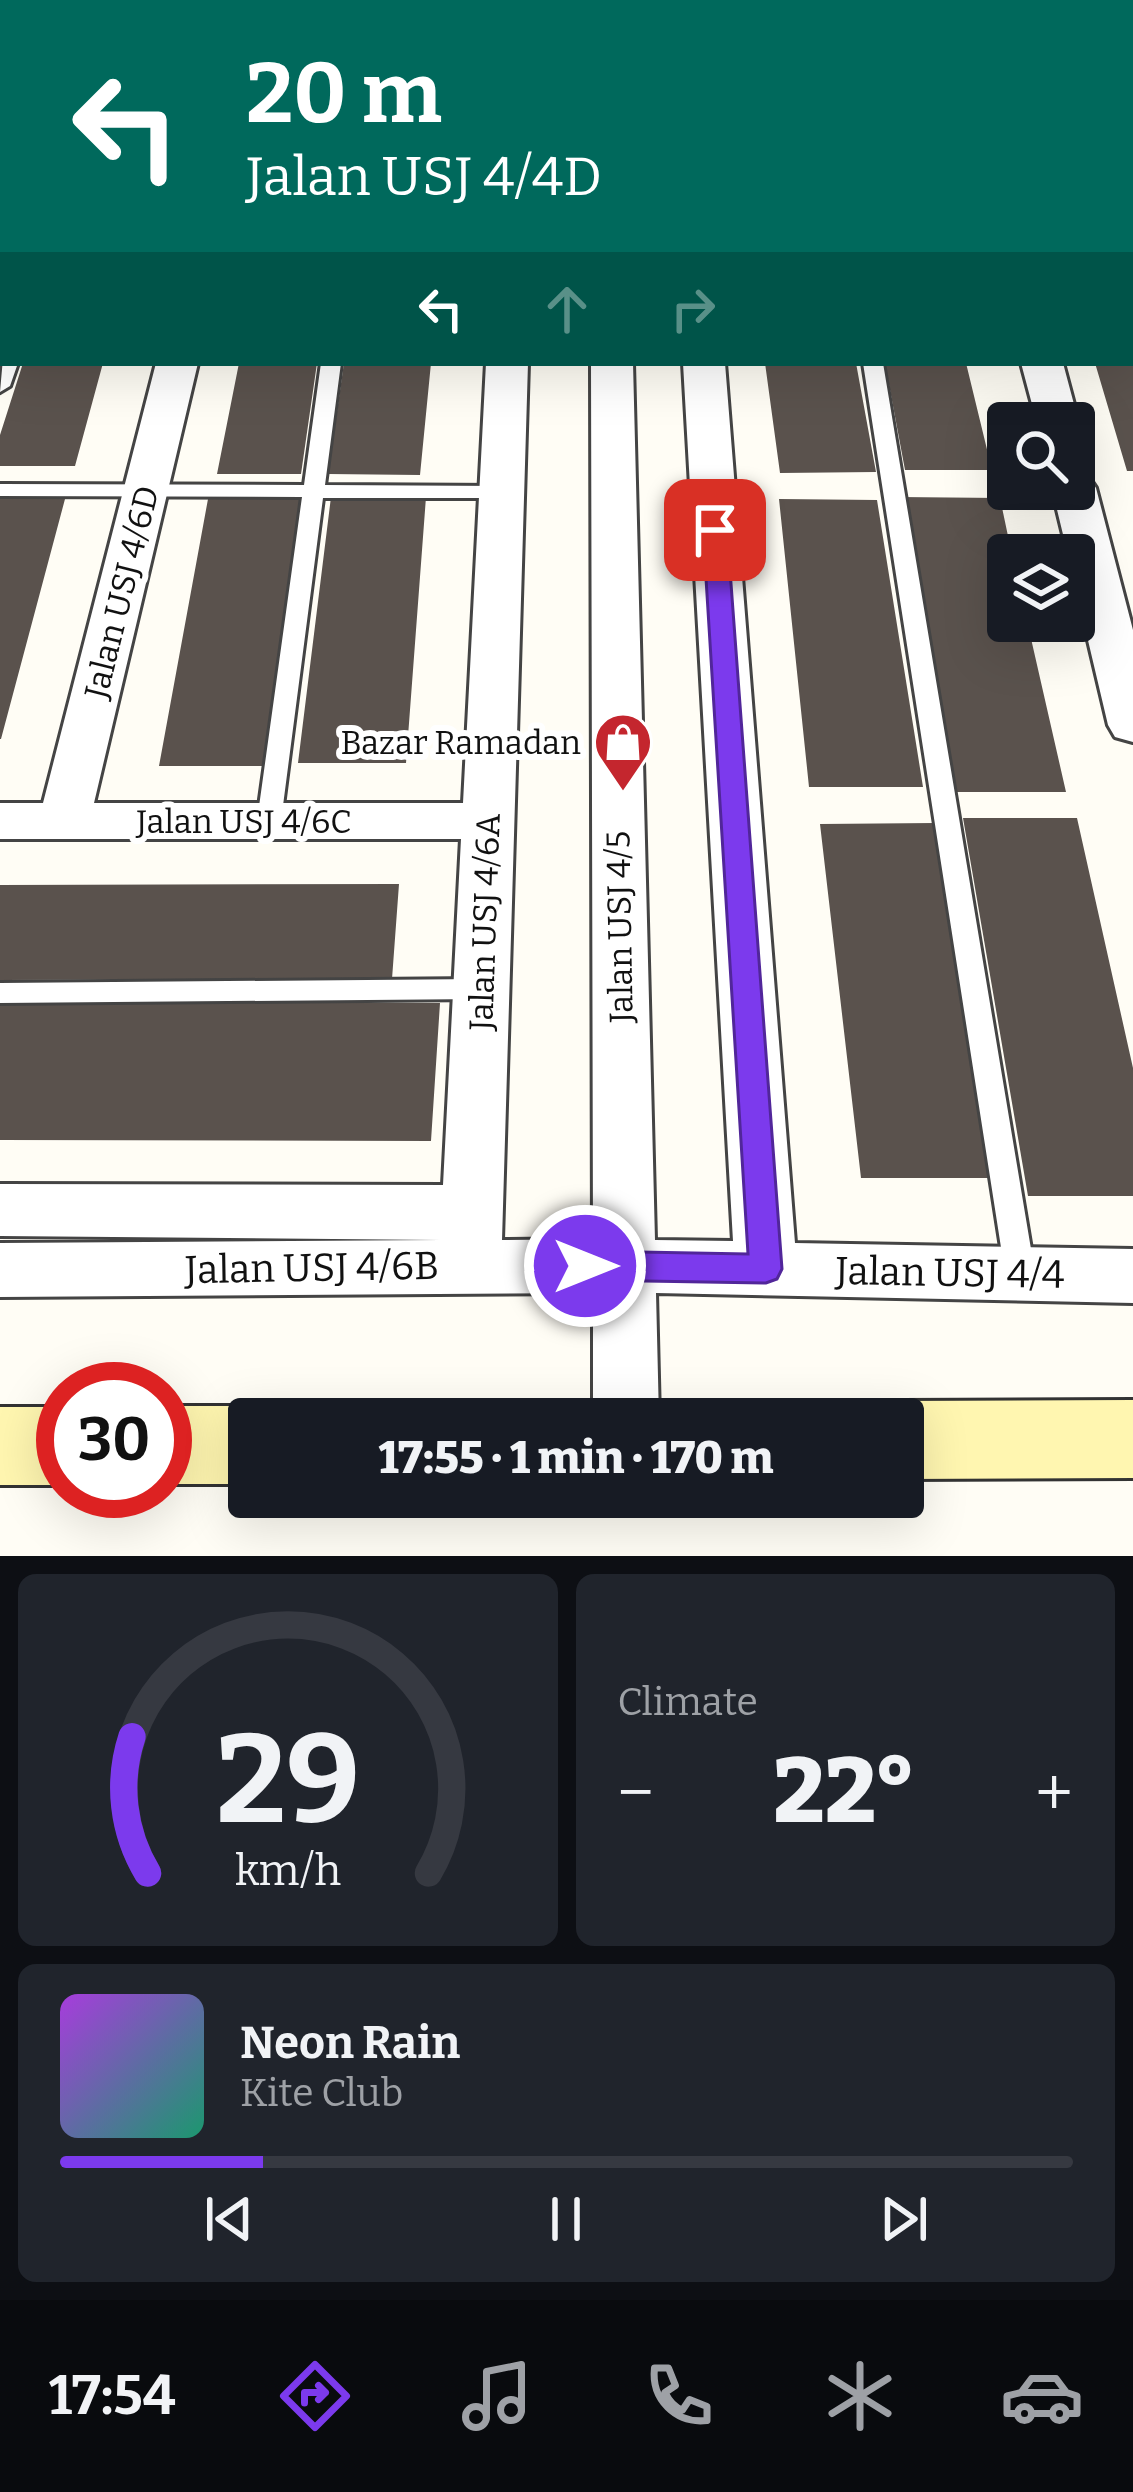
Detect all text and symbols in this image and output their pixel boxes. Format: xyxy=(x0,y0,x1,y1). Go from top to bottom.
text: 20 m xyxy=(246,43,442,144)
icon: left xyxy=(48,48,204,204)
text: Jalan USJ 4/4D xyxy=(246,145,602,209)
icon: left xyxy=(408,276,474,342)
icon: ahead xyxy=(534,276,600,342)
icon: right xyxy=(660,276,726,342)
map controls xyxy=(987,402,1095,642)
button: search xyxy=(987,402,1095,510)
pin xyxy=(664,479,766,581)
street label: Jalan USJ 4/6D xyxy=(76,482,168,704)
icon: arrive xyxy=(682,497,748,563)
button: layers xyxy=(987,534,1095,642)
shop icon: Bazar Ramadan xyxy=(592,711,654,793)
place label: Bazar Ramadan xyxy=(341,723,581,763)
street label: Jalan USJ 4/6C xyxy=(135,802,352,842)
street label: Jalan USJ 4/6A xyxy=(461,812,509,1032)
street label: Jalan USJ 4/5 xyxy=(598,831,642,1024)
position arrow xyxy=(522,1203,648,1329)
street label: Jalan USJ 4/6B xyxy=(183,1243,440,1293)
street label: Jalan USJ 4/4 xyxy=(834,1248,1065,1298)
speed limit sign: 30 xyxy=(36,1362,192,1518)
text: 17:55 · 1 min · 170 m xyxy=(379,1431,773,1485)
text: Climate xyxy=(618,1679,758,1725)
text: 29 xyxy=(216,1705,360,1855)
text: 22° xyxy=(773,1738,916,1846)
text: − xyxy=(618,1753,654,1832)
text: + xyxy=(1035,1753,1073,1832)
text: km/h xyxy=(235,1845,341,1896)
text: Neon Rain xyxy=(240,2016,460,2070)
text: Kite Club xyxy=(240,2070,403,2116)
icon: previous xyxy=(196,2186,262,2252)
icon: pause xyxy=(533,2186,599,2252)
icon: next xyxy=(871,2186,937,2252)
icon: directions xyxy=(273,2354,357,2438)
icon: music xyxy=(455,2354,539,2438)
icon: phone xyxy=(637,2354,721,2438)
icon: climate xyxy=(818,2354,902,2438)
icon: car xyxy=(1000,2354,1084,2438)
text: 17:54 xyxy=(49,2364,176,2428)

